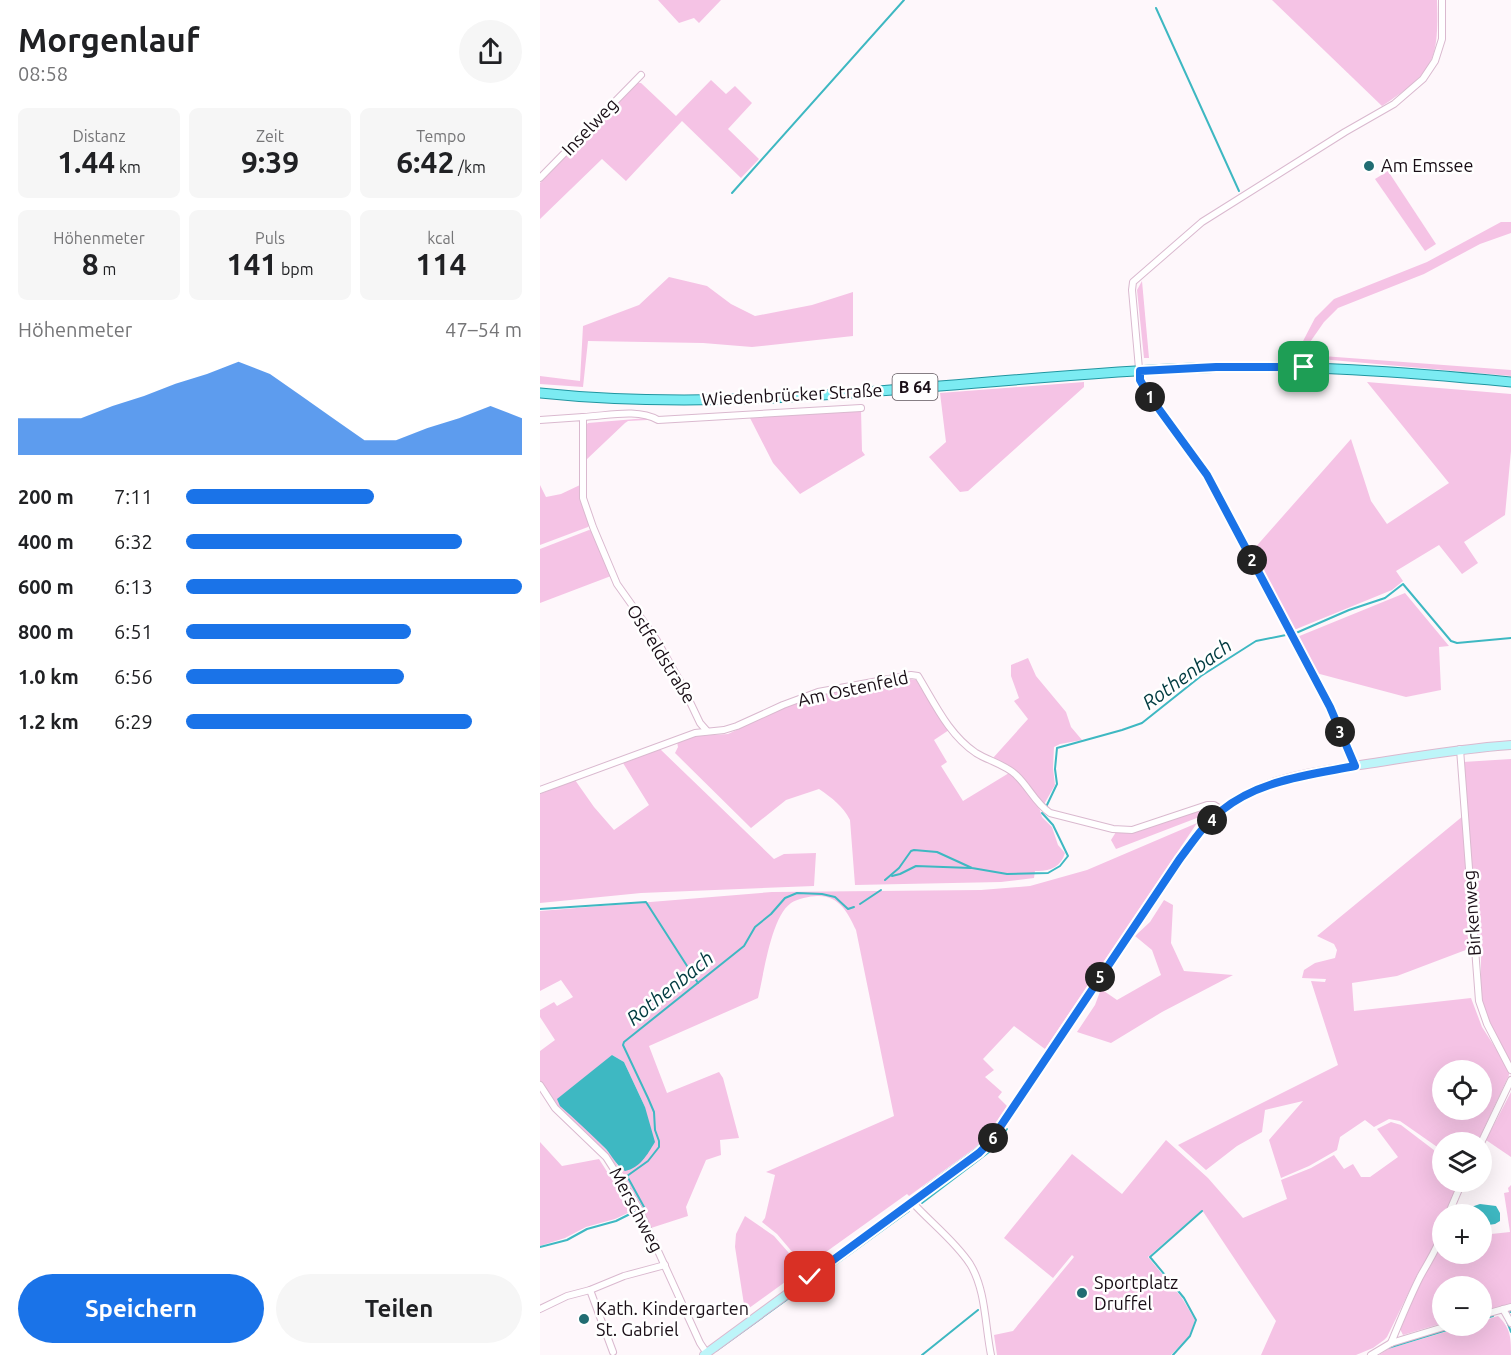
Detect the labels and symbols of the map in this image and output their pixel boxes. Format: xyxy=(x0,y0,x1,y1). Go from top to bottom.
street label: Inselweg xyxy=(557,94,621,159)
place label: Am Emssee xyxy=(1381,155,1473,175)
marker: Am Emssee xyxy=(1362,159,1376,173)
pin xyxy=(1278,341,1329,392)
road number: B 64 xyxy=(892,374,938,400)
street label: Wiedenbrücker Straße xyxy=(701,379,883,409)
pin: 1 xyxy=(1135,382,1165,412)
pin: 2 xyxy=(1237,545,1267,575)
street label: Ostfeldstraße xyxy=(624,600,700,707)
water label: Rothenbach xyxy=(1137,633,1236,714)
street label: Am Ostenfeld xyxy=(796,667,910,709)
pin: 3 xyxy=(1325,717,1355,747)
pin: 4 xyxy=(1197,805,1227,835)
street label: Birkenweg xyxy=(1458,870,1484,957)
water label: Rothenbach xyxy=(622,946,718,1030)
pin: 5 xyxy=(1085,962,1115,992)
pin: 6 xyxy=(978,1123,1008,1153)
street label: Merschweg xyxy=(606,1164,668,1255)
pin xyxy=(784,1251,835,1302)
place label: Sportplatz Druffel xyxy=(1094,1272,1178,1313)
marker: Sportplatz Druffel xyxy=(1075,1286,1089,1300)
place label: Kath. Kindergarten St. Gabriel xyxy=(596,1298,749,1339)
marker: Kath. Kindergarten St. Gabriel xyxy=(577,1312,591,1326)

